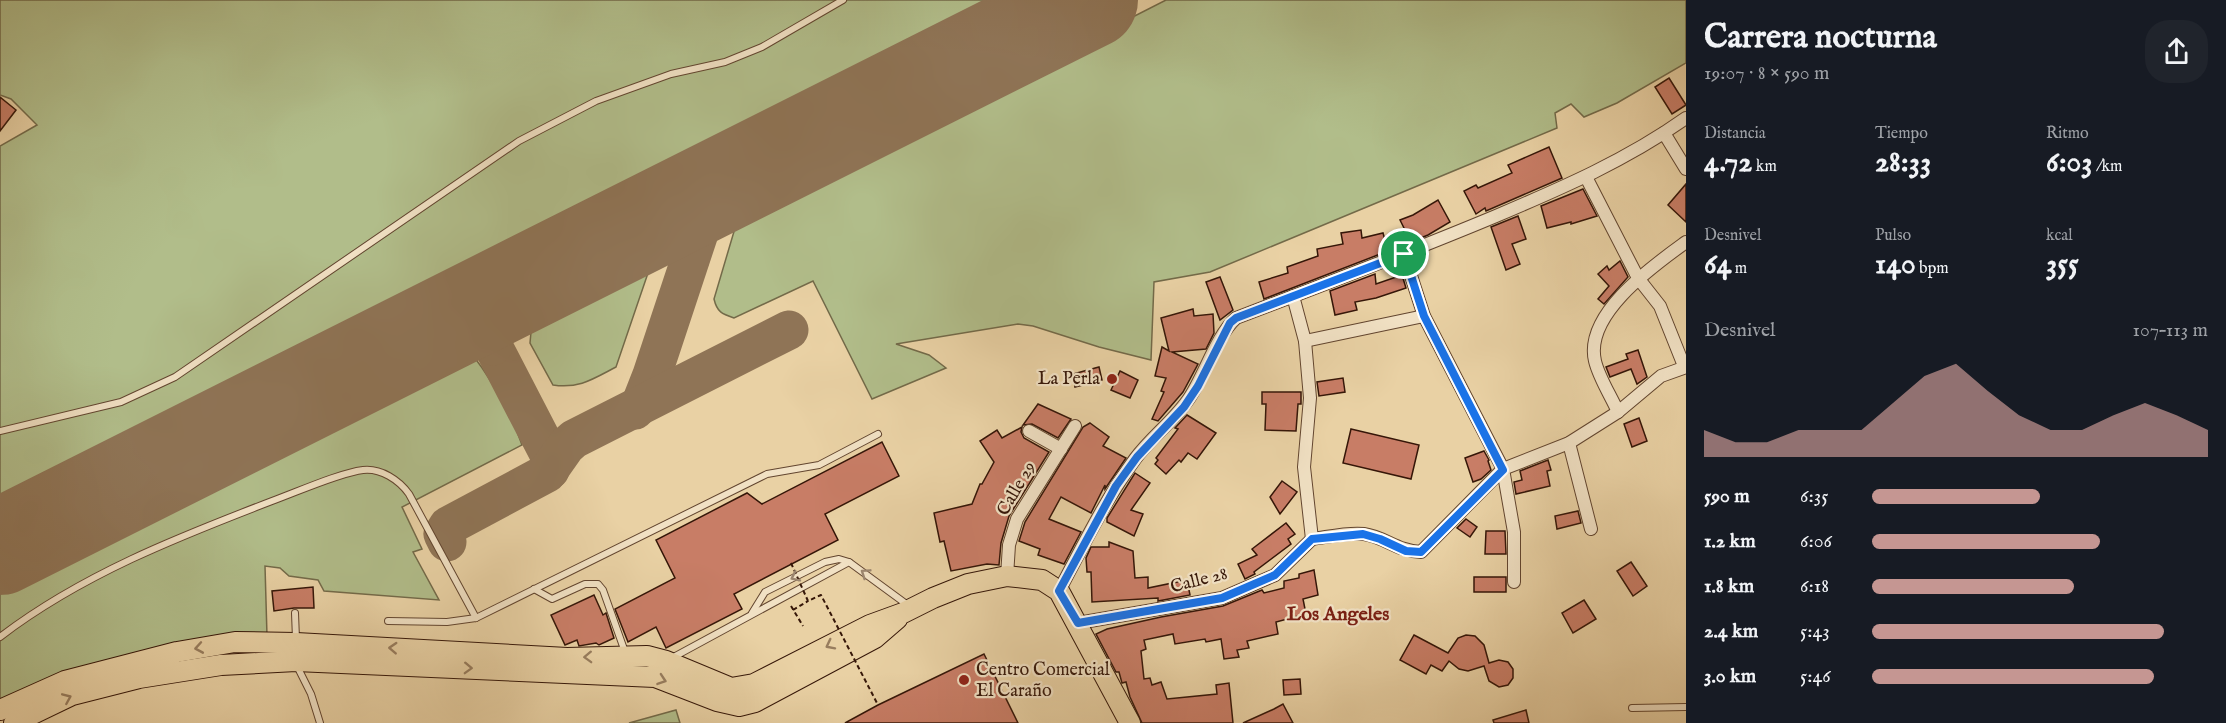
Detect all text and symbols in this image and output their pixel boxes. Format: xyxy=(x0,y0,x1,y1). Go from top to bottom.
text: Carrera nocturna xyxy=(1704,17,1937,59)
button: share xyxy=(2145,20,2208,83)
text: 19:07 · 8 × 590 m xyxy=(1704,61,1830,86)
text: Distancia xyxy=(1704,124,1766,144)
text: Tiempo xyxy=(1875,124,1928,144)
text: Ritmo xyxy=(2046,124,2089,144)
text: 4.72 xyxy=(1704,144,1752,182)
text: 28:33 xyxy=(1875,144,1931,182)
text: 6:03 xyxy=(2046,144,2093,182)
text: km xyxy=(1752,157,1777,177)
text: /km xyxy=(2093,157,2122,177)
text: Desnivel xyxy=(1704,226,1761,246)
text: Pulso xyxy=(1875,226,1911,246)
text: kcal xyxy=(2046,226,2073,246)
pin xyxy=(1378,228,1429,279)
icon: arrive xyxy=(1387,237,1420,270)
text: 64 xyxy=(1704,246,1731,284)
text: 140 xyxy=(1875,246,1916,284)
text: 355 xyxy=(2046,246,2079,284)
text: m xyxy=(1731,259,1747,279)
text: bpm xyxy=(1916,259,1949,279)
text: Desnivel xyxy=(1704,318,1776,343)
text: 107–113 m xyxy=(2133,318,2208,343)
place label: La Perla xyxy=(1038,368,1100,391)
marker: La Perla xyxy=(1105,372,1119,386)
street label: Calle 29 xyxy=(992,458,1042,520)
text: 590 m xyxy=(1704,484,1750,509)
text: 6:35 xyxy=(1800,484,1828,509)
text: 1.2 km xyxy=(1704,529,1756,554)
text: 6:06 xyxy=(1800,529,1832,554)
street label: Calle 28 xyxy=(1168,563,1230,599)
one-way arrow xyxy=(861,569,872,580)
one-way arrow xyxy=(790,570,801,582)
text: 1.8 km xyxy=(1704,574,1754,599)
text: 6:18 xyxy=(1800,574,1829,599)
district label: Los Angeles xyxy=(1287,602,1389,627)
text: 2.4 km xyxy=(1704,619,1758,644)
text: 5:43 xyxy=(1800,619,1830,644)
one-way arrow xyxy=(826,638,837,649)
one-way arrow xyxy=(194,641,204,654)
one-way arrow xyxy=(389,642,398,655)
one-way arrow xyxy=(584,651,593,664)
place label: Centro Comercial El Caraño xyxy=(976,659,1110,703)
one-way arrow xyxy=(463,662,472,675)
text: 3.0 km xyxy=(1704,664,1756,689)
text: 5:46 xyxy=(1800,664,1831,689)
one-way arrow xyxy=(656,673,667,686)
marker: Centro Comercial El Caraño xyxy=(957,673,971,687)
one-way arrow xyxy=(60,693,71,705)

